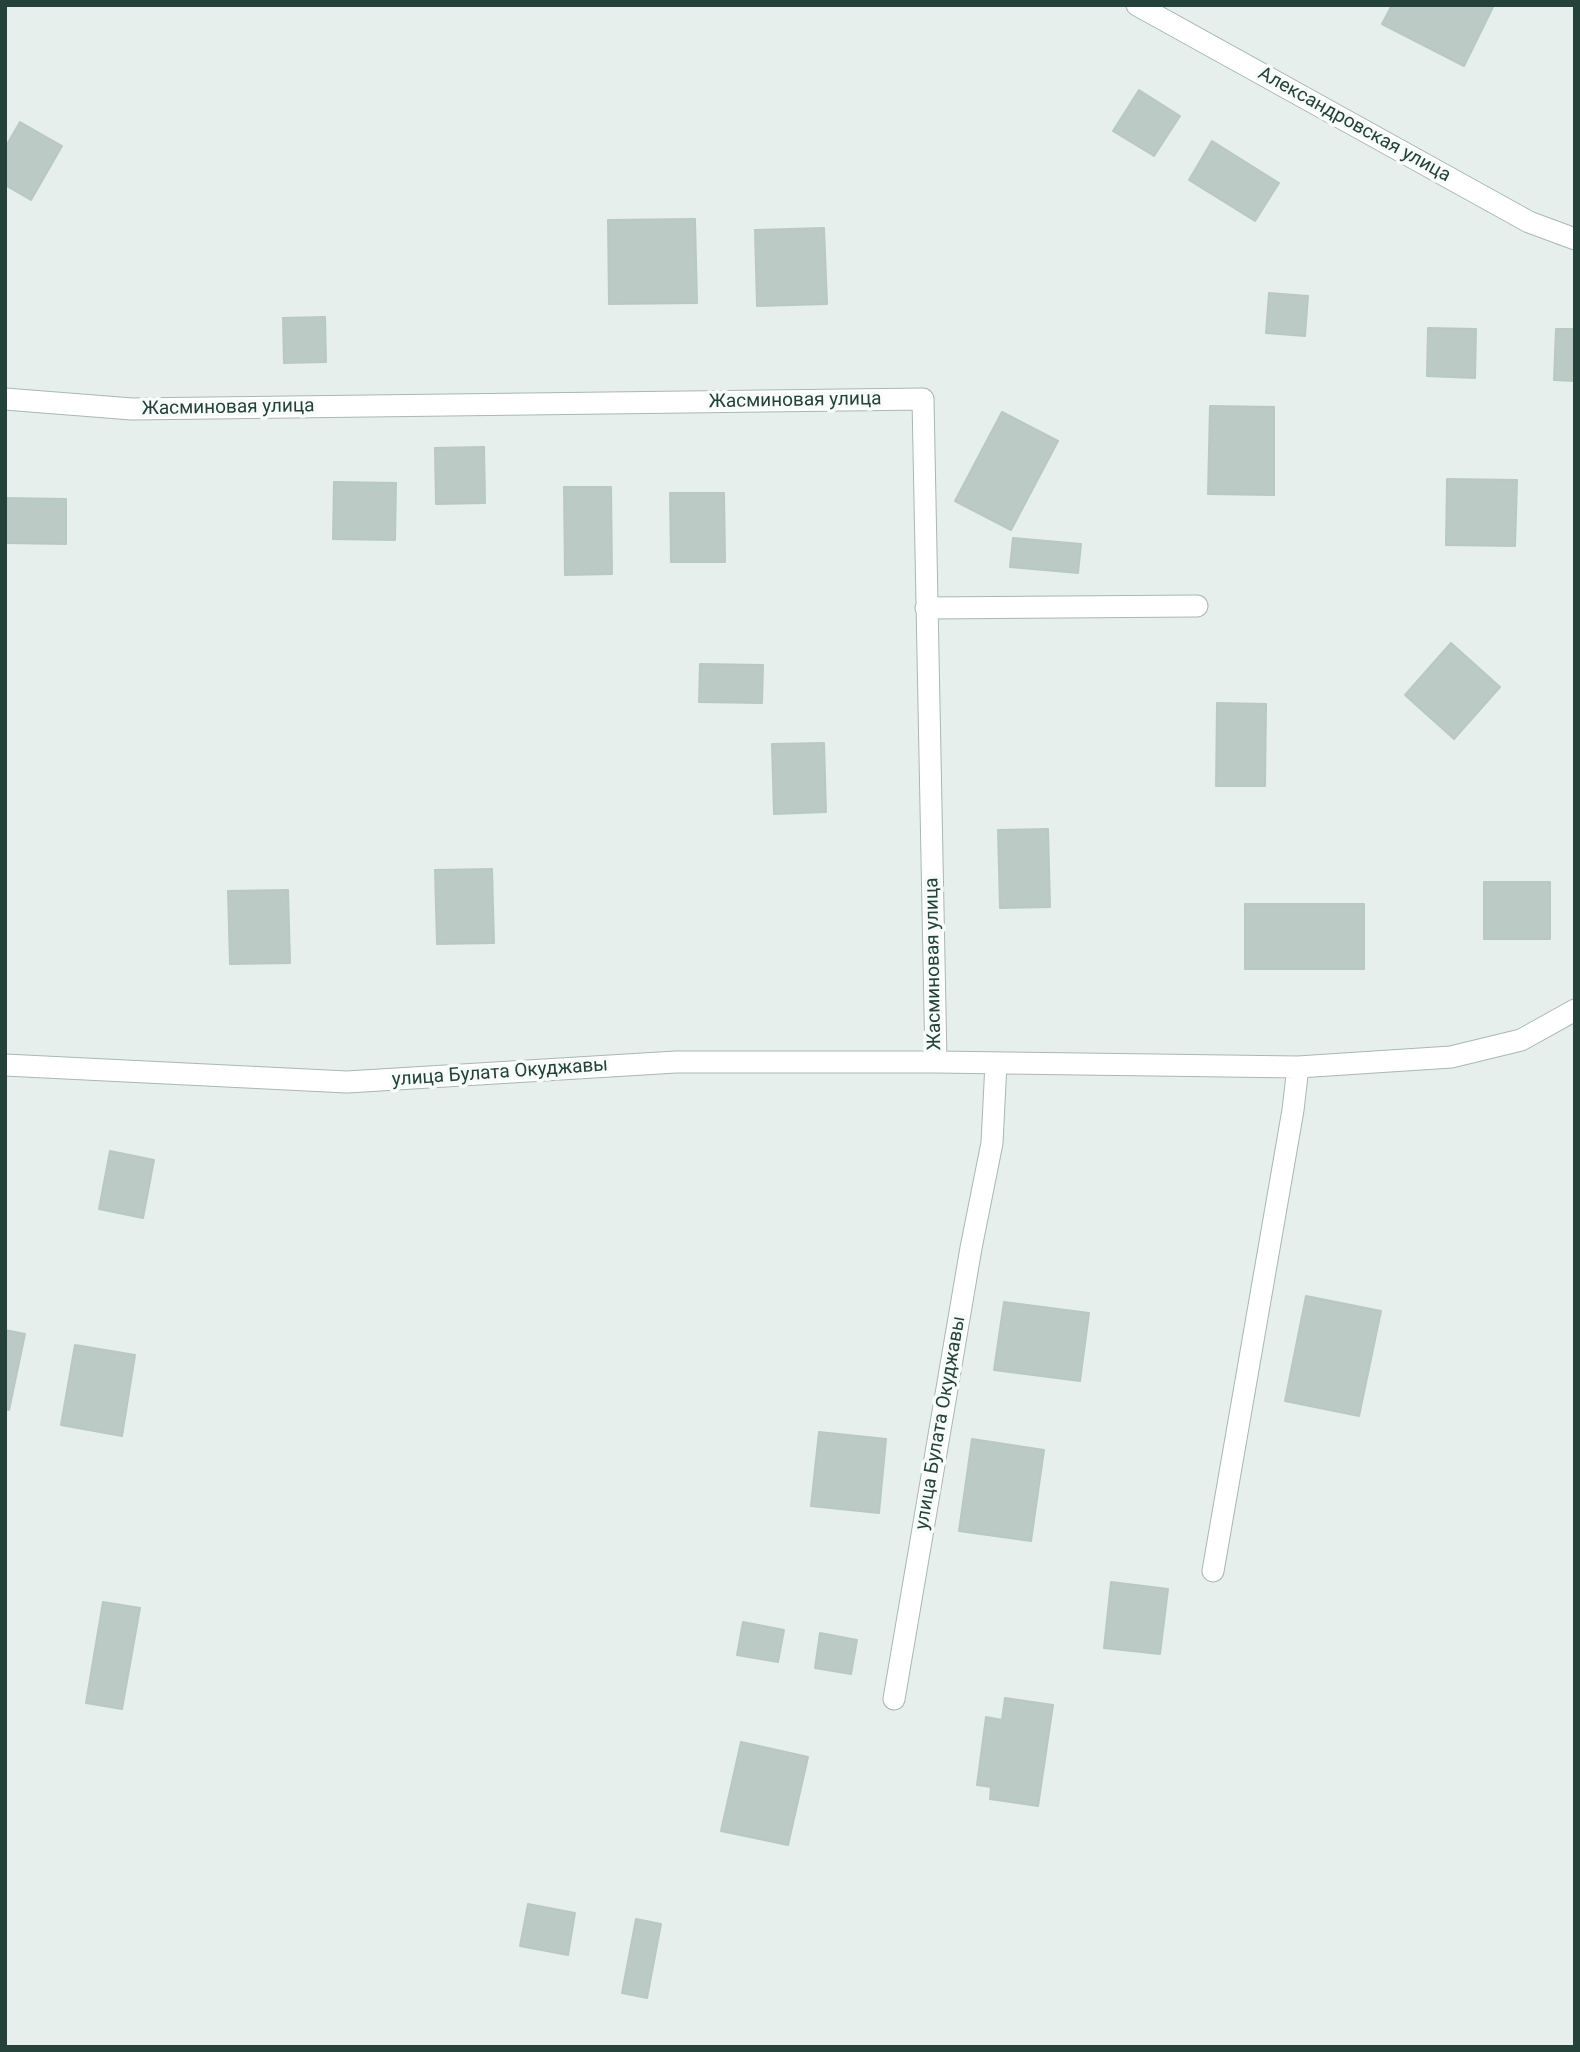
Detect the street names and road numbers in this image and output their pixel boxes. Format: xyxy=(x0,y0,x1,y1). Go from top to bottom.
street label: Александровская улица xyxy=(1254,63,1454,187)
street label: Жасминовая улица xyxy=(708,388,882,414)
street label: Жасминовая улица xyxy=(141,395,315,421)
street label: Жасминовая улица xyxy=(921,877,947,1051)
street label: улица Булата Окуджавы xyxy=(391,1054,609,1092)
street label: улица Булата Окуджавы xyxy=(911,1314,971,1532)

